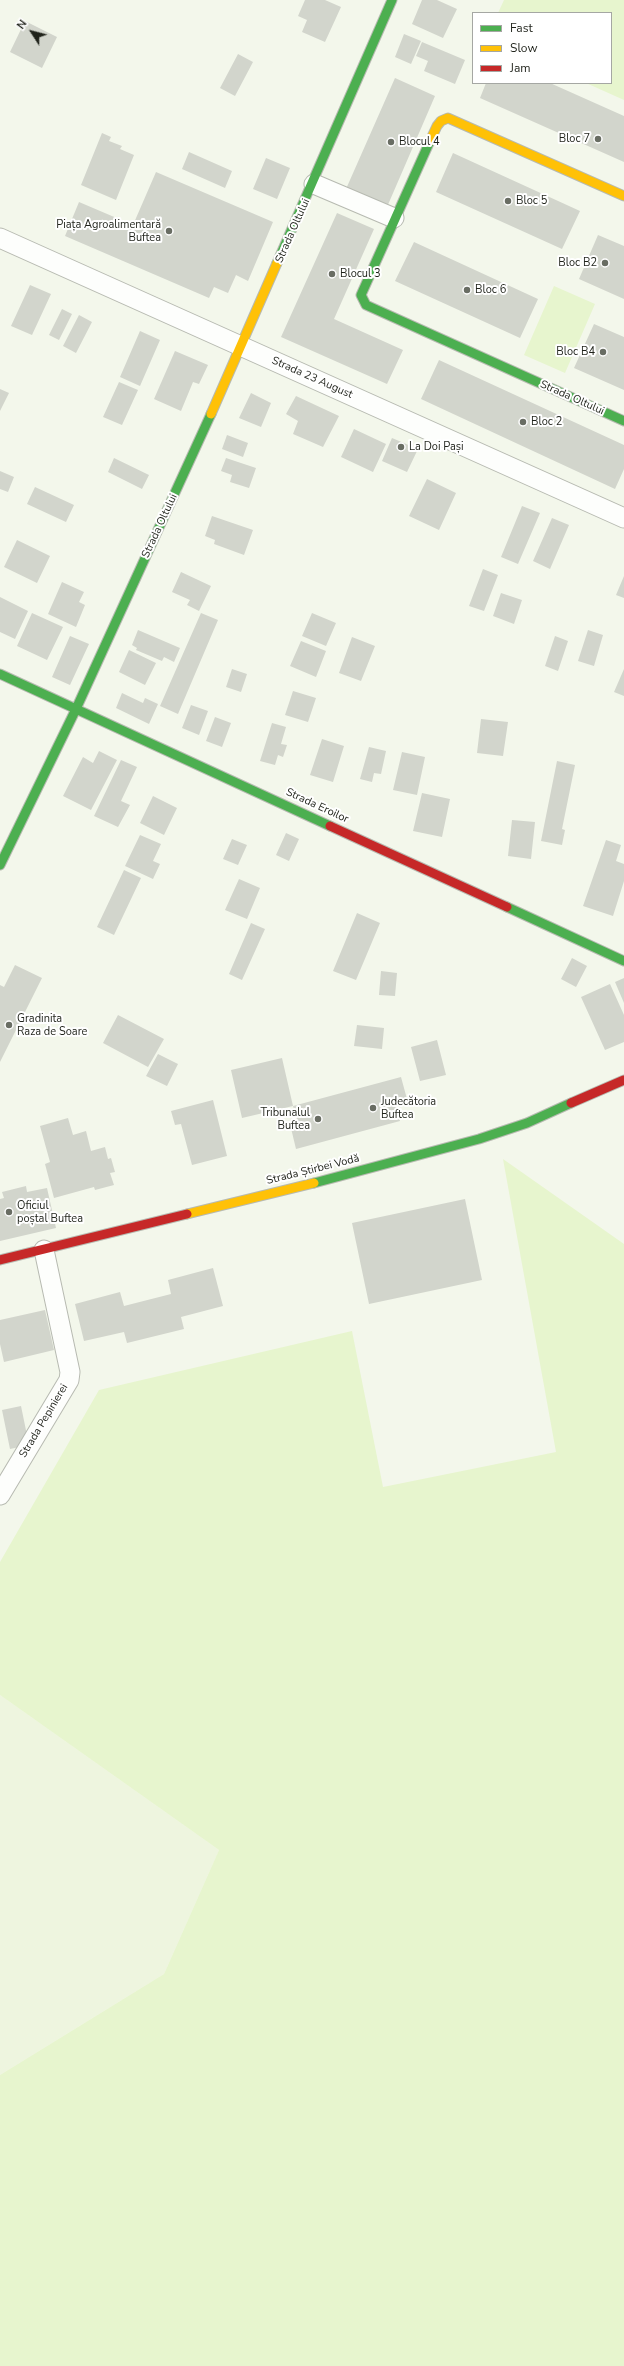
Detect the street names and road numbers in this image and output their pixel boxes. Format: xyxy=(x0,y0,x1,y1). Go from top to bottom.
street label: Strada Oltului xyxy=(273,197,313,265)
street label: Strada 23 August xyxy=(269,354,355,402)
street label: Strada Oltului xyxy=(538,378,606,418)
street label: Strada Oltului xyxy=(139,492,181,560)
street label: Strada Eroilor xyxy=(284,786,350,826)
street label: Strada Știrbei Vodă xyxy=(265,1152,361,1188)
street label: Strada Pepinierei xyxy=(17,1382,71,1460)

